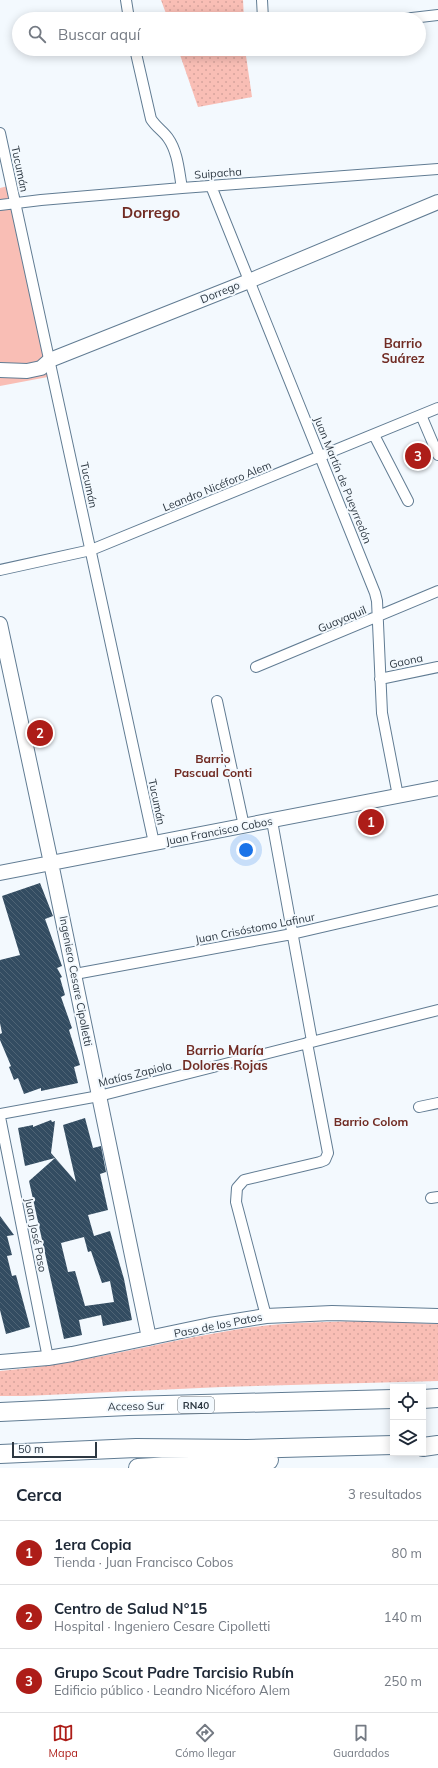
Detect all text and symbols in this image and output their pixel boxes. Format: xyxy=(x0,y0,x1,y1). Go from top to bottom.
search box xyxy=(12,12,426,56)
icon: search xyxy=(26,23,48,45)
text: Buscar aquí xyxy=(58,25,140,44)
street label: Tucumán xyxy=(8,145,32,193)
street label: Suipacha xyxy=(194,164,242,182)
district label: Dorrego xyxy=(122,203,180,222)
street label: Dorrego xyxy=(198,278,242,306)
district label: Barrio Suárez xyxy=(381,335,425,366)
street label: Juan Martín de Pueyrredón xyxy=(311,414,375,546)
pin: 3 xyxy=(405,441,431,471)
street label: Leandro Nicéforo Alem xyxy=(161,458,273,514)
street label: Tucumán xyxy=(77,461,101,509)
street label: Guayaquil xyxy=(316,603,368,635)
street label: Gaona xyxy=(388,651,424,671)
pin: 2 xyxy=(27,718,53,748)
district label: Barrio Pascual Conti xyxy=(174,751,252,780)
street label: Tucumán xyxy=(145,778,169,826)
pin: 1 xyxy=(358,807,384,837)
street label: Juan Francisco Cobos xyxy=(164,814,274,848)
your location xyxy=(236,840,256,860)
street label: Juan Crisóstomo Lafinur xyxy=(194,910,316,946)
street label: Ingeniero Cesare Cipolletti xyxy=(56,915,96,1047)
district label: Barrio María Dolores Rojas xyxy=(182,1042,268,1073)
street label: Matías Zapiola xyxy=(97,1058,173,1090)
district label: Barrio Colom xyxy=(334,1114,409,1129)
street label: Juan José Paso xyxy=(22,1197,50,1273)
street label: Paso de los Patos xyxy=(173,1310,263,1340)
map controls xyxy=(390,1384,426,1456)
button: locate xyxy=(390,1384,426,1420)
road number: RN40 xyxy=(178,1397,214,1413)
street label: Acceso Sur xyxy=(108,1399,164,1413)
button: layers xyxy=(390,1420,426,1456)
scale bar xyxy=(12,1440,97,1459)
text: 50 m xyxy=(18,1442,44,1456)
text: Cerca xyxy=(16,1484,62,1505)
text: 3 resultados xyxy=(348,1486,422,1502)
text: 1era Copia xyxy=(54,1535,132,1554)
text: 1 xyxy=(25,1545,33,1561)
text: 80 m xyxy=(392,1545,422,1561)
text: Tienda · Juan Francisco Cobos xyxy=(54,1554,234,1570)
text: Centro de Salud N°15 xyxy=(54,1599,207,1618)
text: 2 xyxy=(25,1609,33,1625)
text: 140 m xyxy=(384,1609,422,1625)
text: Hospital · Ingeniero Cesare Cipolletti xyxy=(54,1618,270,1634)
text: Grupo Scout Padre Tarcisio Rubín xyxy=(54,1663,294,1682)
text: 3 xyxy=(25,1673,33,1689)
text: 250 m xyxy=(384,1673,422,1689)
text: Edificio público · Leandro Nicéforo Alem xyxy=(54,1682,290,1698)
tab: Mapa xyxy=(49,1722,78,1760)
tab: Cómo llegar xyxy=(175,1722,236,1760)
tab: Guardados xyxy=(333,1722,389,1760)

